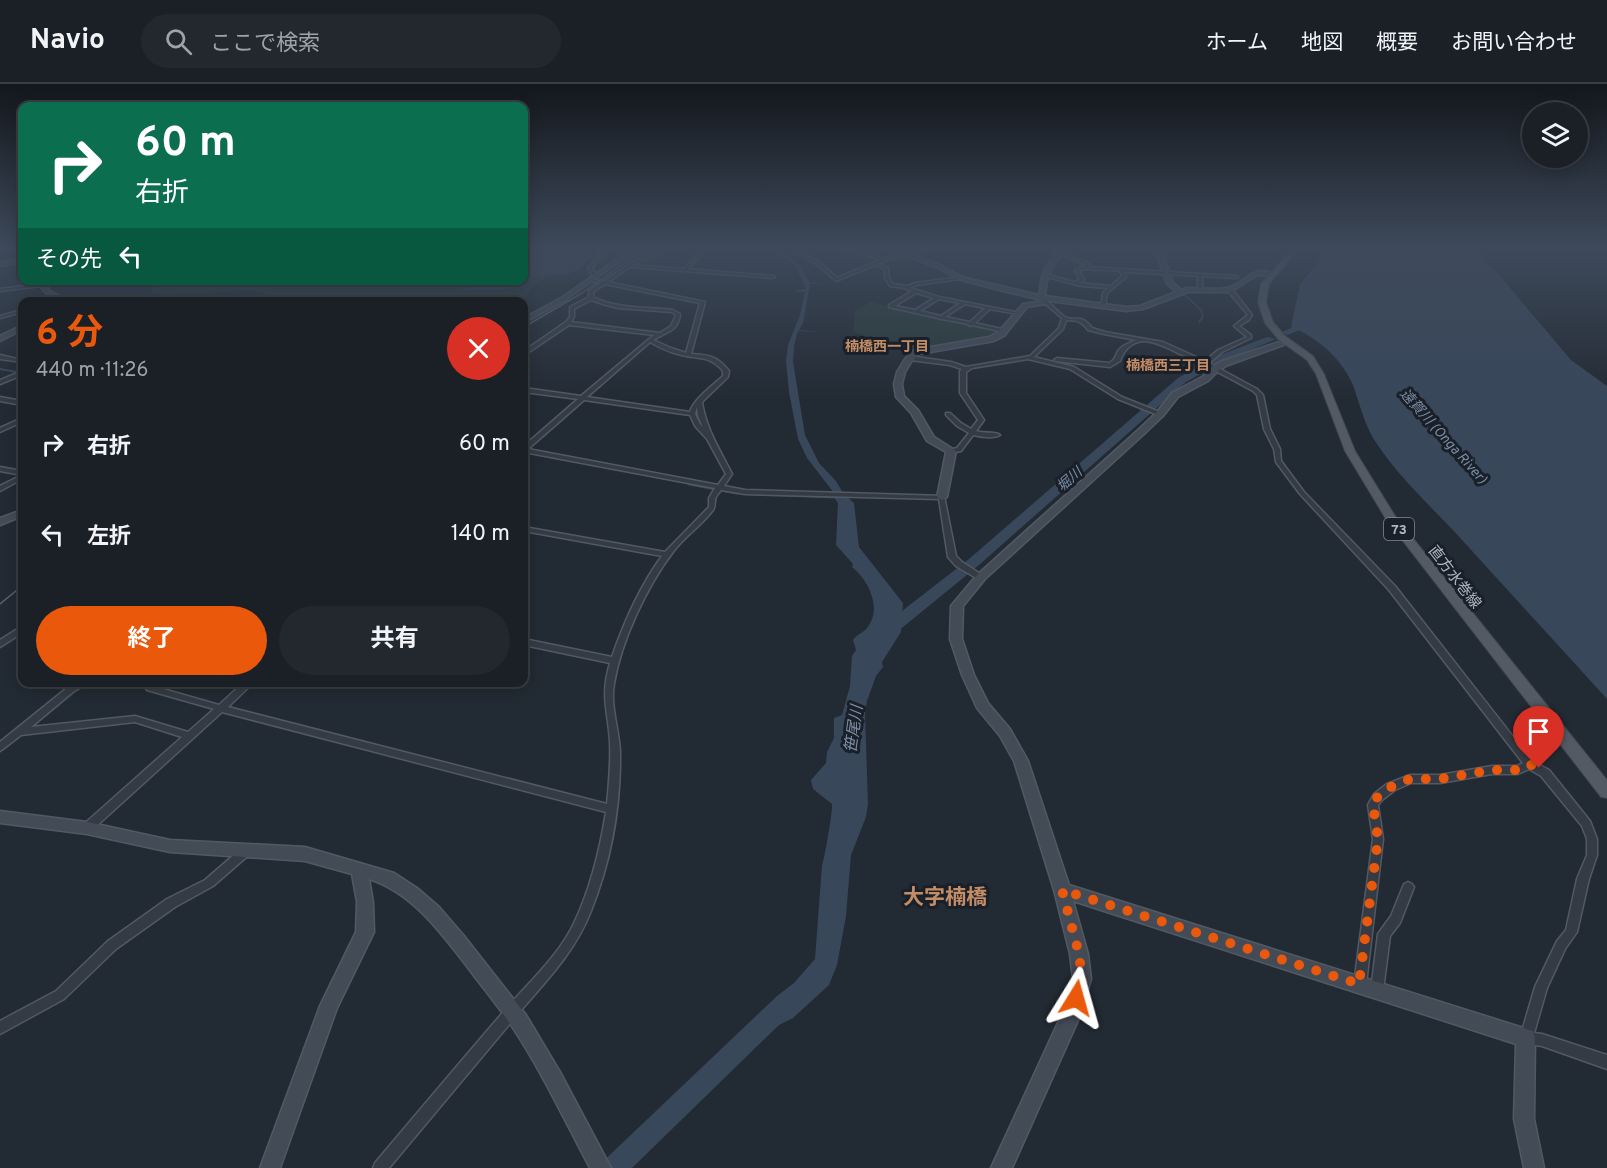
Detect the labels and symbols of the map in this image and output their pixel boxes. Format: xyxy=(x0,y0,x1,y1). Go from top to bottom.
district label: 楠橋西一丁目 xyxy=(845,339,929,356)
district label: 楠橋西三丁目 xyxy=(1126,358,1210,375)
water label: 遠賀川 (Onga River) xyxy=(1396,386,1490,488)
water label: 堀川 xyxy=(1054,463,1088,496)
road number: 73 xyxy=(1384,518,1414,540)
street label: 直方水巻線 xyxy=(1423,542,1485,613)
water label: 笹尾川 xyxy=(842,702,869,754)
pin xyxy=(1513,706,1564,768)
district label: 大字楠橋 xyxy=(903,885,987,912)
position arrow xyxy=(1044,966,1108,1030)

